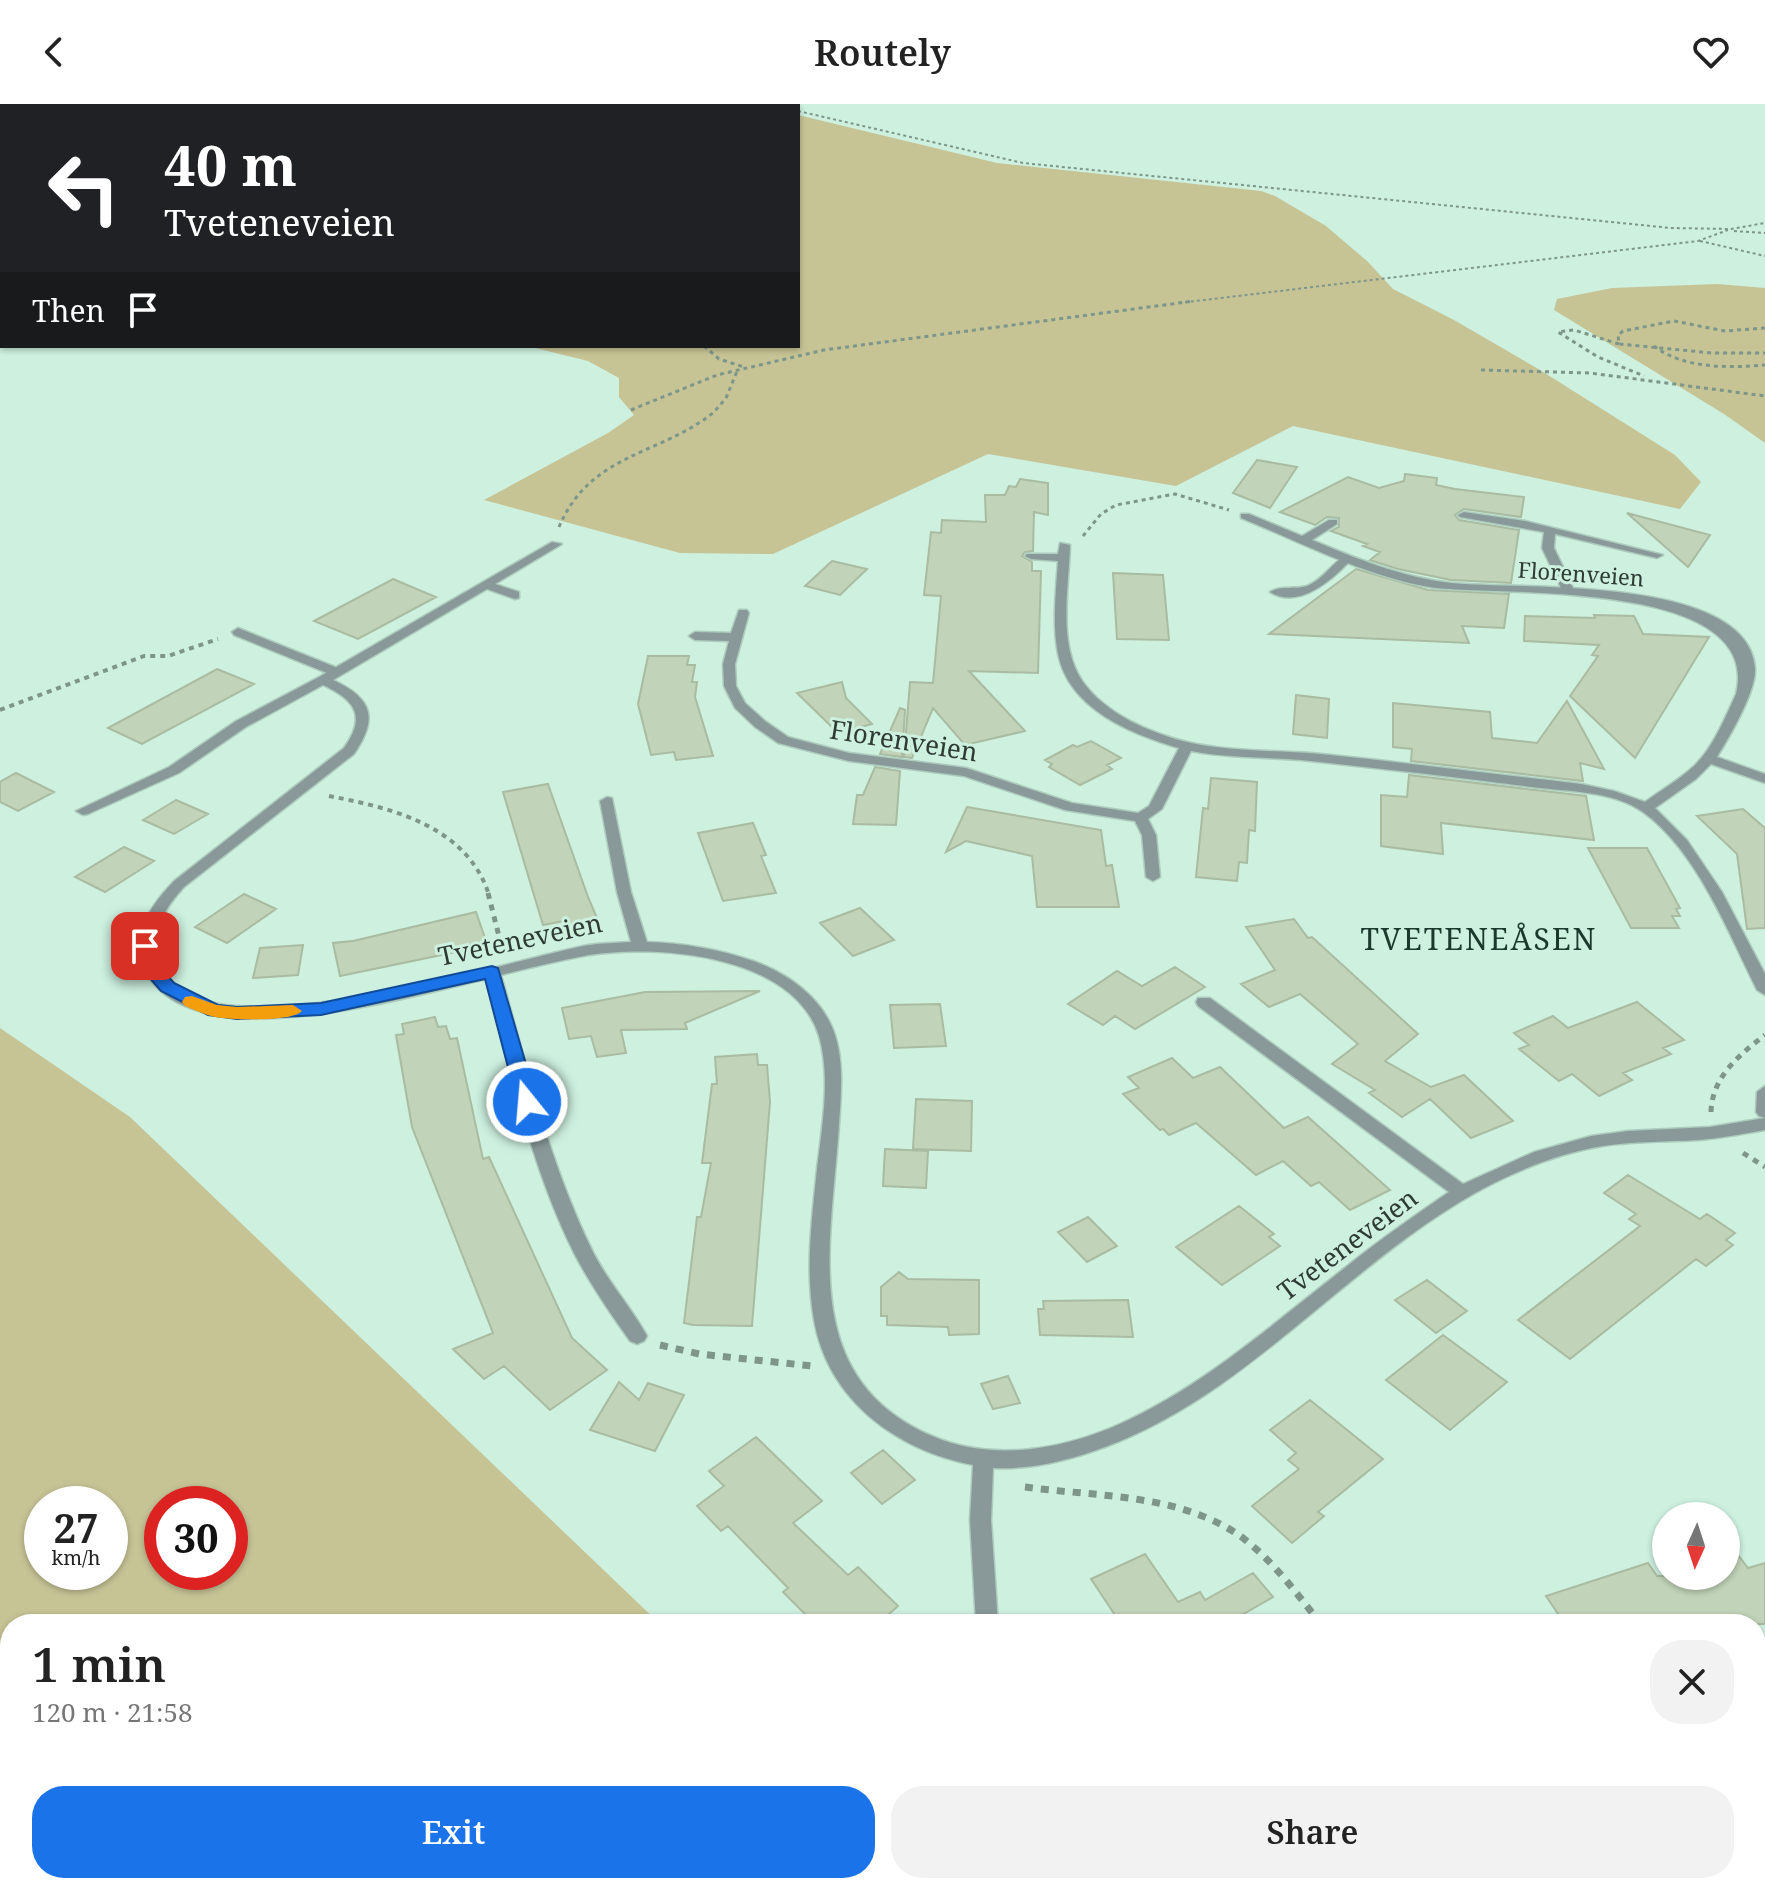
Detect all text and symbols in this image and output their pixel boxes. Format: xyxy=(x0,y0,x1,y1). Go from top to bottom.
text: Routely xyxy=(814,28,951,77)
icon: back xyxy=(32,30,76,74)
icon: heart xyxy=(1689,30,1733,74)
text: 40 m xyxy=(164,126,297,202)
icon: left xyxy=(32,136,136,240)
text: Tveteneveien xyxy=(164,198,395,247)
icon: arrive xyxy=(121,288,165,332)
text: Then xyxy=(32,290,105,331)
street label: Florenveien xyxy=(1517,554,1645,592)
street label: Florenveien xyxy=(827,711,981,769)
street label: Tveteneveien xyxy=(435,904,605,974)
pin xyxy=(111,912,179,980)
district label: TVETENEÅSEN xyxy=(1360,918,1598,959)
icon: arrive xyxy=(123,924,167,968)
position arrow xyxy=(485,1060,569,1144)
street label: Tveteneveien xyxy=(1270,1179,1425,1309)
speed limit sign: 30 xyxy=(144,1486,248,1590)
text: 27 xyxy=(53,1500,99,1555)
north arrow xyxy=(1652,1502,1740,1590)
map controls xyxy=(1652,1502,1740,1590)
text: km/h xyxy=(51,1544,101,1571)
text: 1 min xyxy=(32,1631,166,1696)
button: close xyxy=(1650,1640,1734,1724)
text: 120 m · 21:58 xyxy=(32,1694,193,1730)
button: Exit xyxy=(32,1786,875,1878)
button: Share xyxy=(891,1786,1734,1878)

